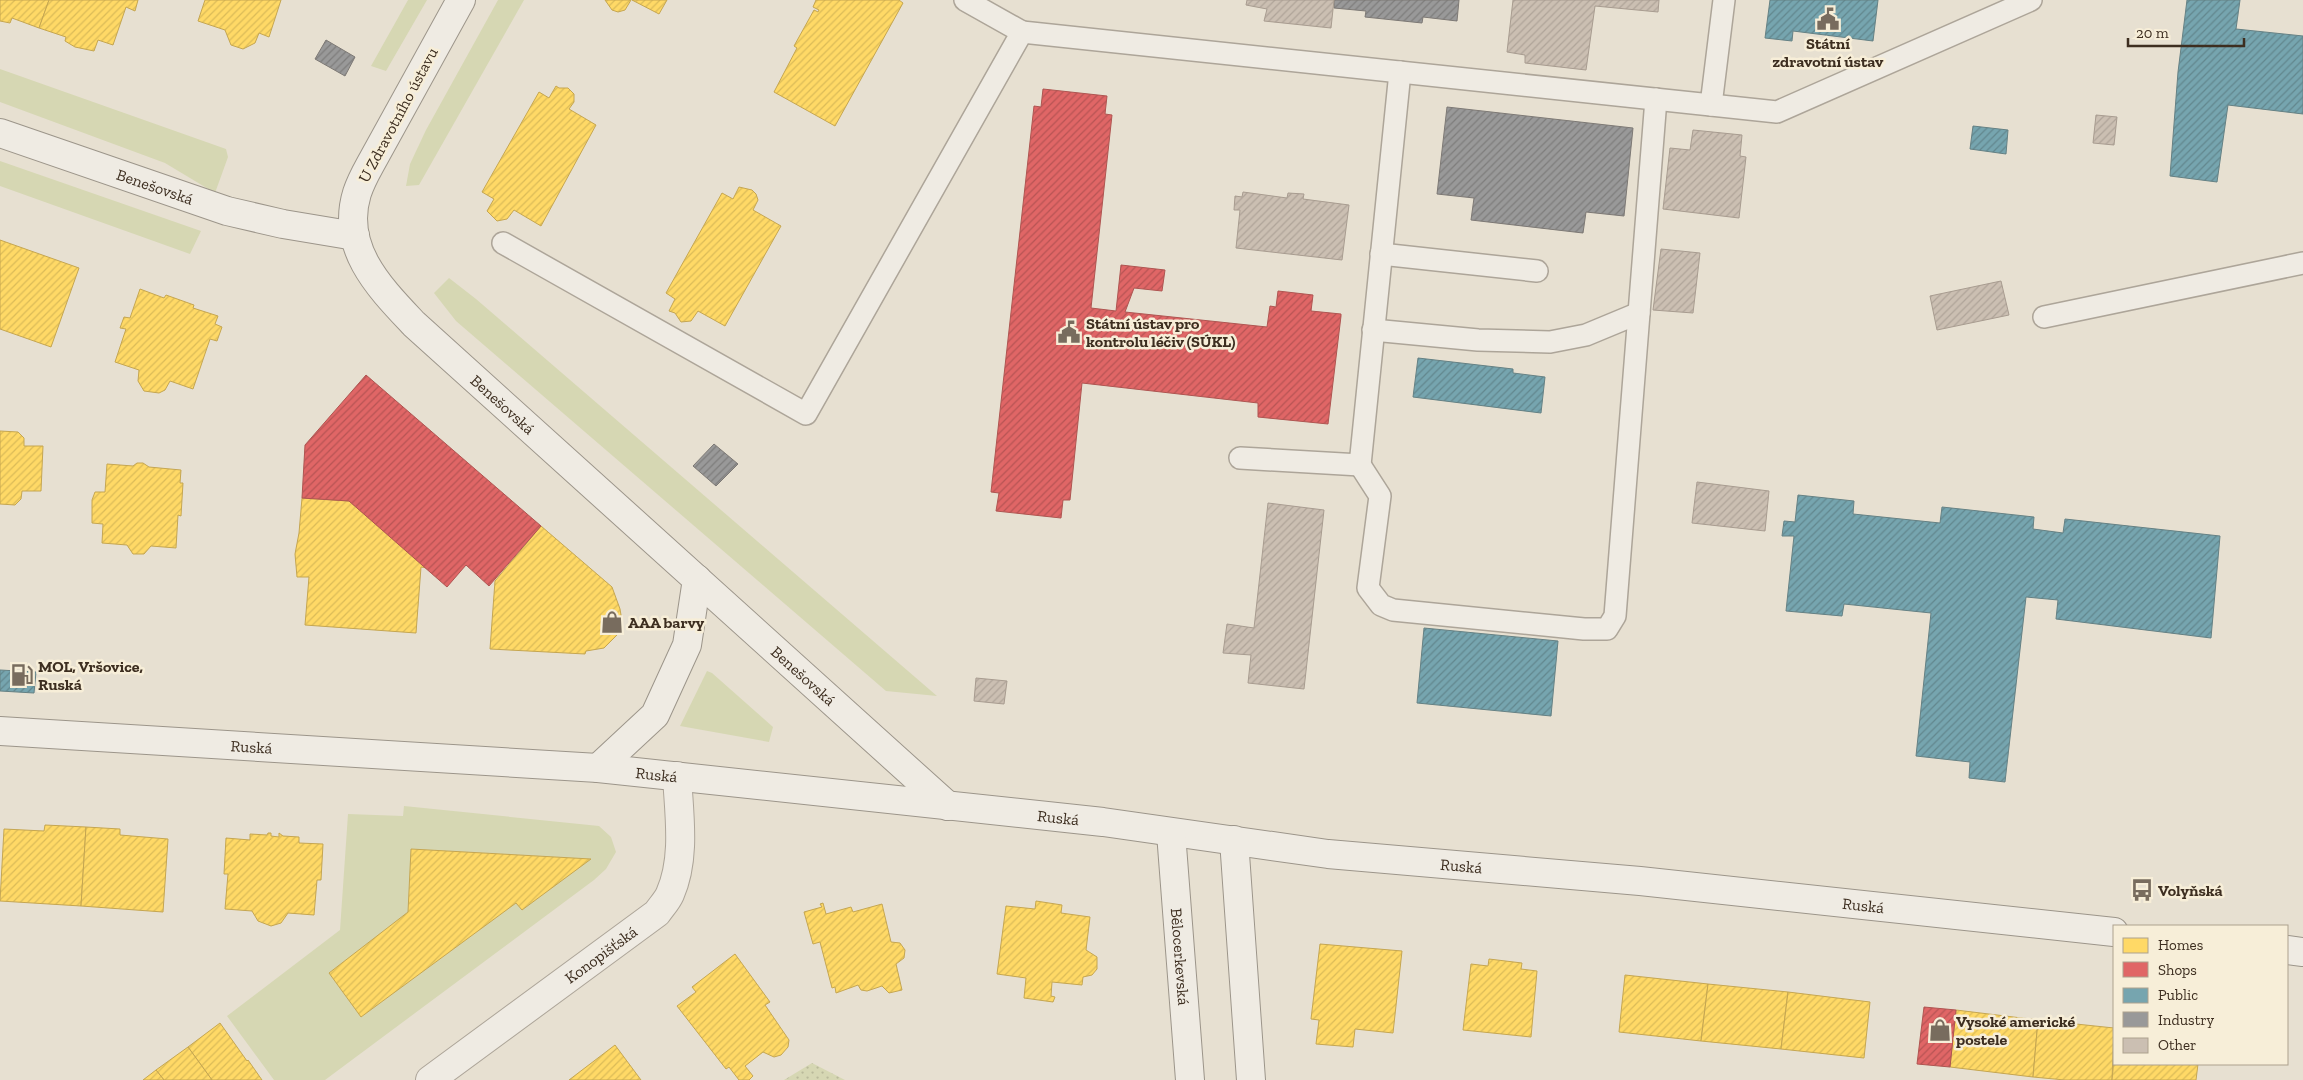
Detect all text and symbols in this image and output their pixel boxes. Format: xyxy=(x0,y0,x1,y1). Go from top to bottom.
public building icon: Státní zdravotní ústav xyxy=(1815,6,1841,32)
scale bar xyxy=(2128,15,2244,47)
text: 20 m xyxy=(2136,24,2169,42)
place label: Státní zdravotní ústav xyxy=(1772,34,1884,71)
street label: U Zdravotního ústavu xyxy=(354,44,442,186)
street label: Benešovská xyxy=(114,164,196,208)
place label: Státní ústav pro kontrolu léčiv (SÚKL) xyxy=(1086,314,1236,351)
public building icon: Státní ústav pro kontrolu léčiv (SÚKL) xyxy=(1056,319,1082,345)
street label: Benešovská xyxy=(467,370,539,438)
shop icon: AAA barvy xyxy=(599,609,625,635)
place label: AAA barvy xyxy=(628,613,705,632)
street label: Benešovská xyxy=(767,642,840,710)
place label: MOL, Vršovice, Ruská xyxy=(38,657,144,694)
fuel station icon: MOL, Vršovice, Ruská xyxy=(9,662,35,688)
street label: Ruská xyxy=(230,736,273,757)
street label: Ruská xyxy=(635,763,679,786)
street label: Ruská xyxy=(1036,806,1080,829)
street label: Ruská xyxy=(1440,854,1483,877)
bus stop icon: Volyňská xyxy=(2129,877,2155,903)
place label: Volyňská xyxy=(2158,881,2223,900)
street label: Ruská xyxy=(1841,893,1885,917)
street label: Bělocerkevská xyxy=(1167,907,1194,1006)
street label: Konopišťská xyxy=(561,921,641,987)
legend xyxy=(2113,925,2288,1065)
text: Homes xyxy=(2158,936,2203,954)
text: Shops xyxy=(2158,961,2197,979)
text: Public xyxy=(2158,986,2198,1004)
text: Industry xyxy=(2158,1011,2215,1029)
place label: Vysoké americké postele xyxy=(1956,1012,2076,1049)
shop icon: Vysoké americké postele xyxy=(1927,1017,1953,1043)
text: Other xyxy=(2158,1036,2196,1054)

